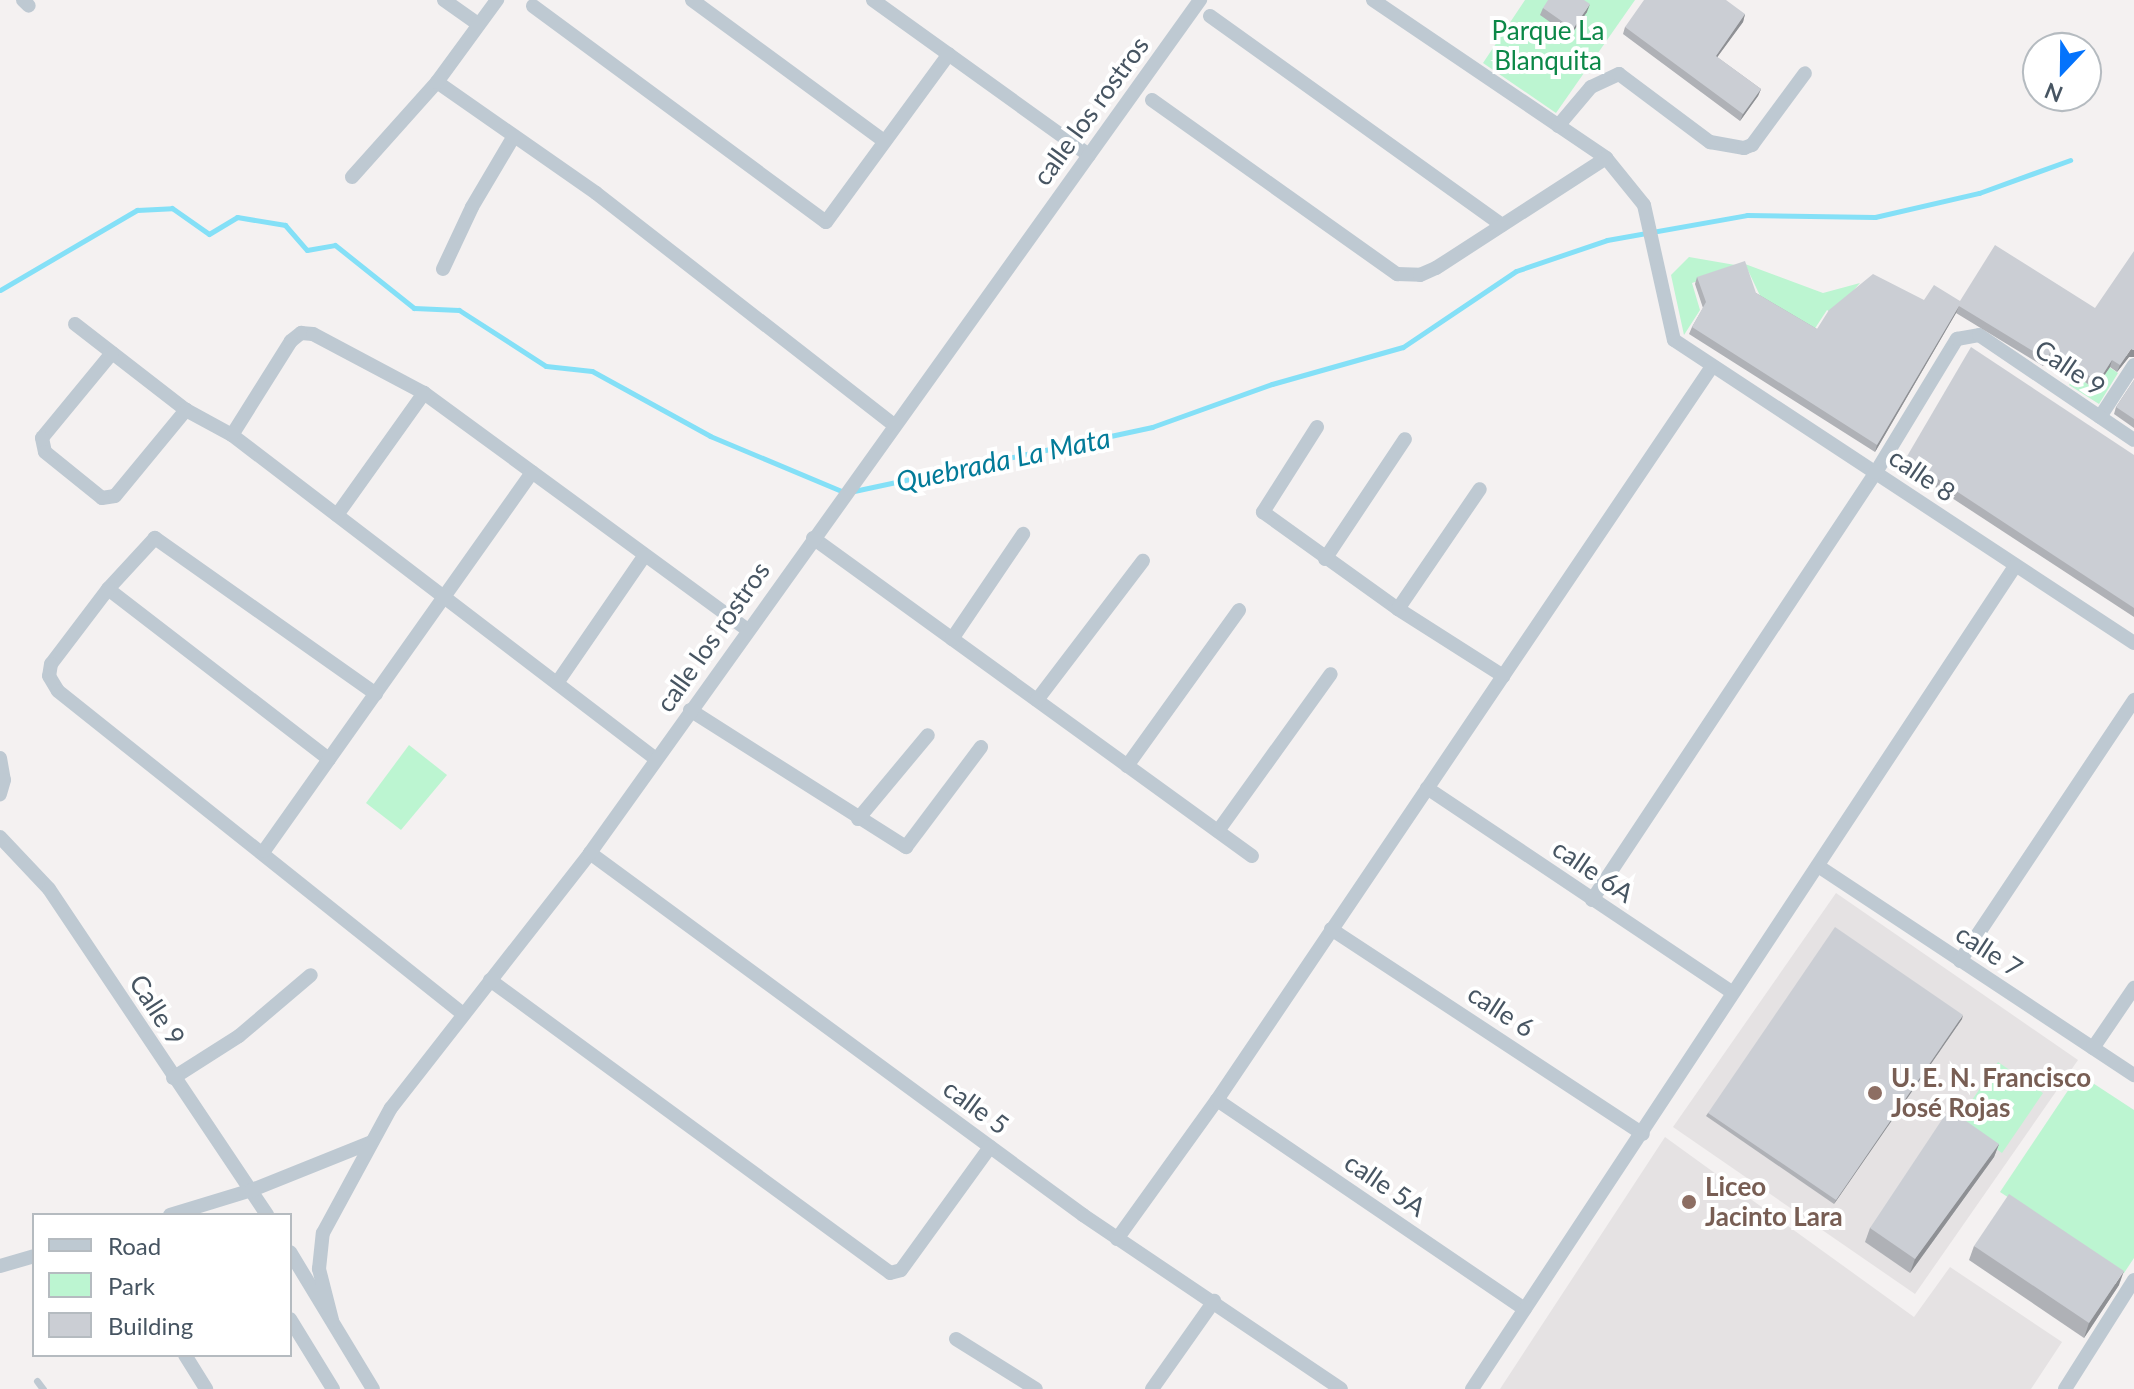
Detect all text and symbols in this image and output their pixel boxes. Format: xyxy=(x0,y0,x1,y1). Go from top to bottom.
park label: Parque La Blanquita xyxy=(1492,15,1604,76)
street label: calle los rostros xyxy=(1027,31,1155,191)
north arrow xyxy=(2022,32,2102,112)
text: N xyxy=(2041,77,2066,109)
street label: Calle 9 xyxy=(2029,333,2111,403)
water label: Quebrada La Mata xyxy=(893,420,1113,498)
street label: calle 8 xyxy=(1883,442,1961,508)
street label: calle los rostros xyxy=(650,556,776,718)
street label: calle 6A xyxy=(1547,833,1639,909)
street label: calle 7 xyxy=(1950,918,2028,984)
street label: Calle 9 xyxy=(123,969,191,1051)
street label: calle 6 xyxy=(1462,978,1540,1044)
place label: U. E. N. Francisco José Rojas xyxy=(1891,1062,2091,1124)
street label: calle 5 xyxy=(937,1073,1015,1141)
marker: U. E. N. Francisco José Rojas xyxy=(1866,1084,1884,1102)
street label: calle 5A xyxy=(1339,1147,1431,1223)
place label: Liceo Jacinto Lara xyxy=(1705,1171,1843,1232)
marker: Liceo Jacinto Lara xyxy=(1680,1193,1698,1211)
legend xyxy=(32,1213,292,1357)
text: Road xyxy=(108,1231,161,1260)
text: Park xyxy=(108,1271,155,1300)
text: Building xyxy=(108,1311,193,1340)

